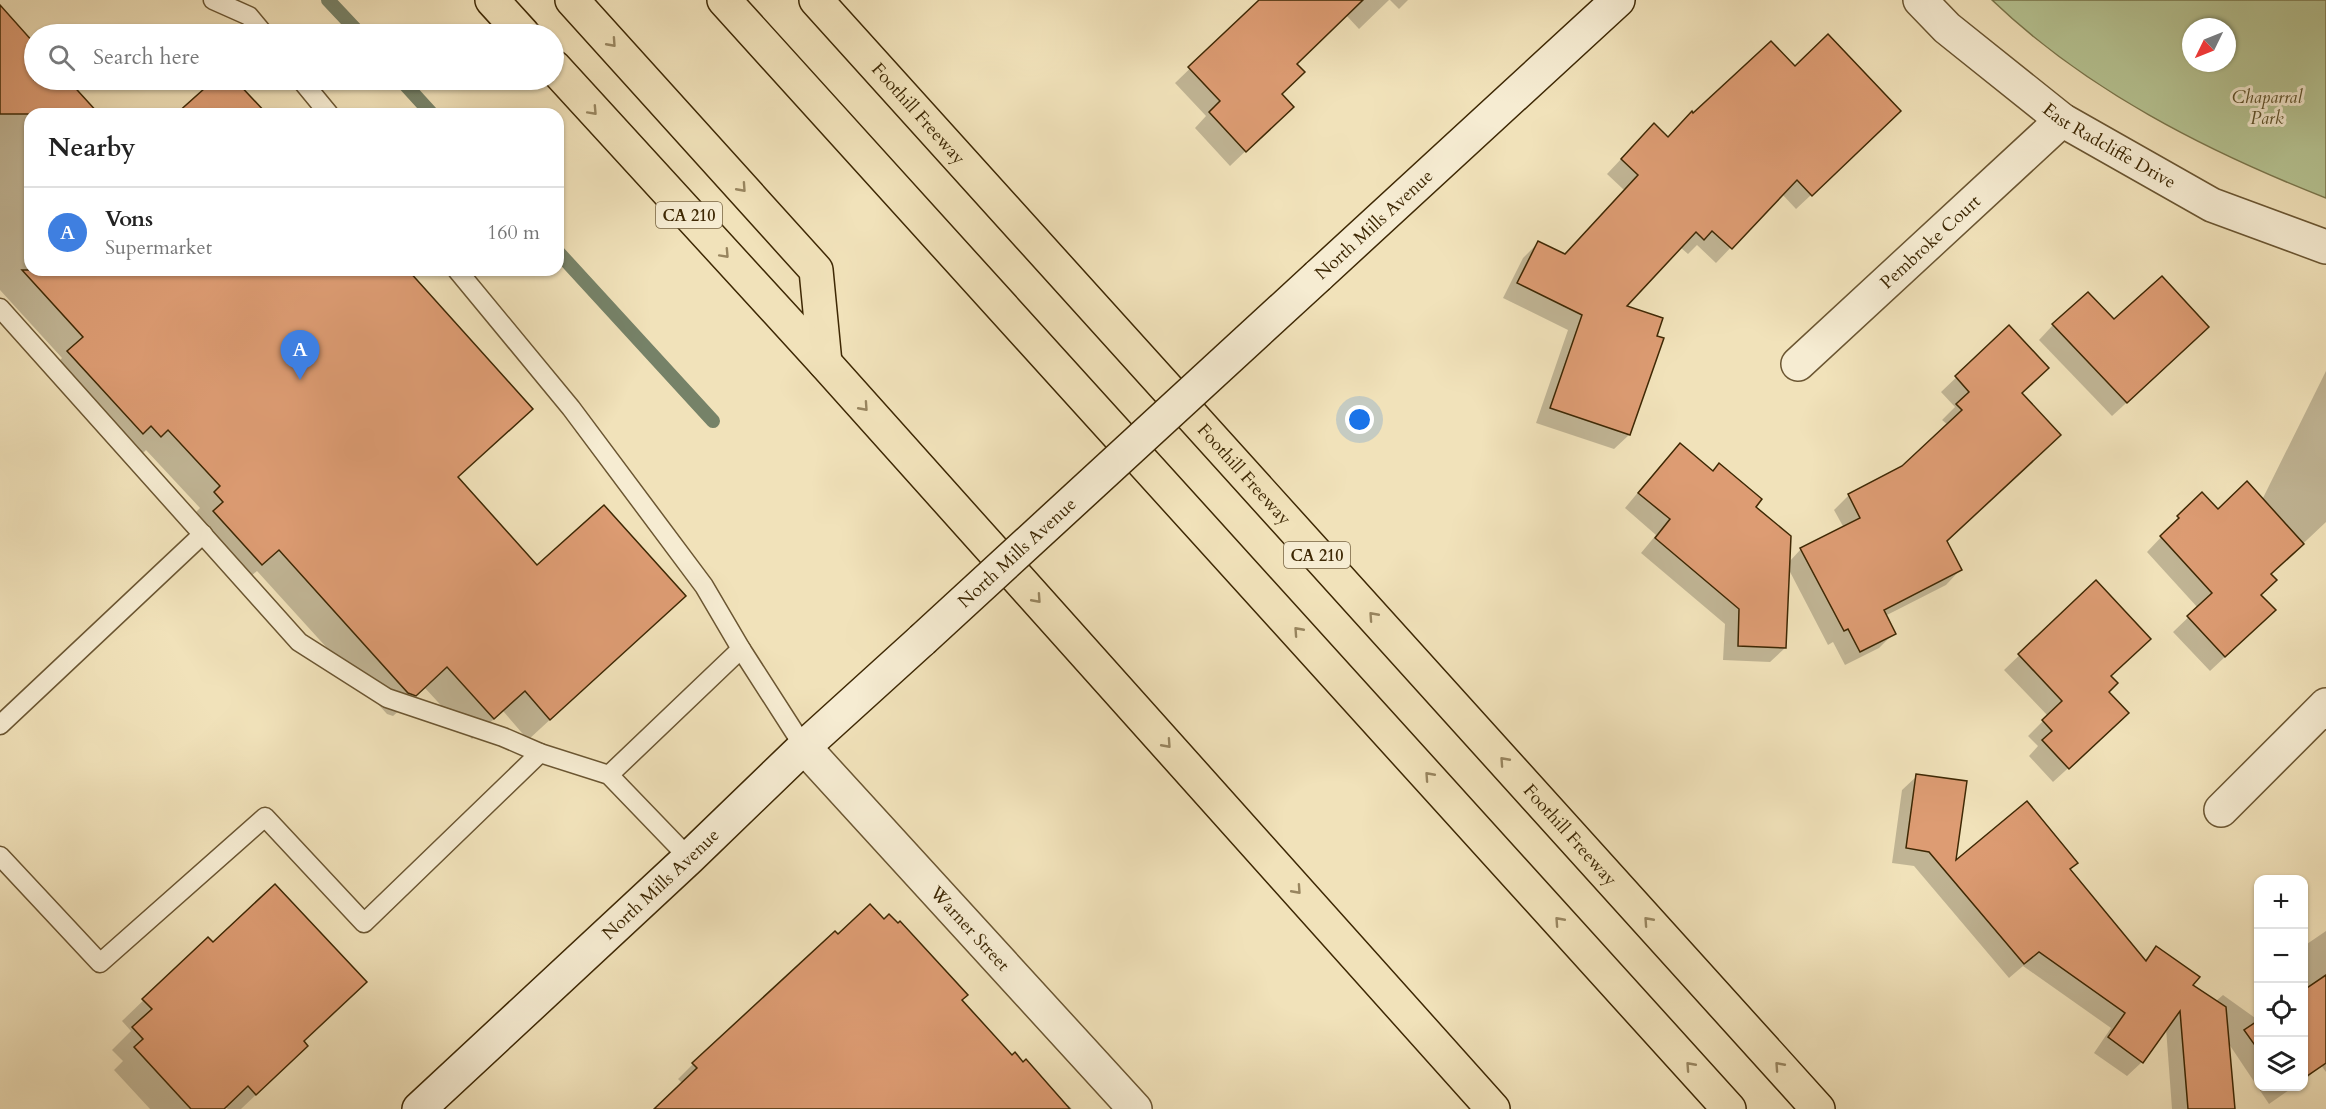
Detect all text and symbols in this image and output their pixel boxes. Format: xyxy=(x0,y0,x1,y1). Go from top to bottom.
north arrow xyxy=(2182,18,2236,72)
search box xyxy=(24,24,564,90)
one-way arrow xyxy=(605,37,616,47)
icon: search xyxy=(45,41,78,74)
text: Search here xyxy=(93,42,200,72)
street label: Foothill Freeway xyxy=(866,57,971,171)
park label: Chaparral Park xyxy=(2232,85,2303,131)
street label: East Radcliffe Drive xyxy=(2037,97,2180,195)
one-way arrow xyxy=(586,104,597,114)
text: Nearby xyxy=(48,130,136,165)
street label: North Mills Avenue xyxy=(1310,164,1439,286)
one-way arrow xyxy=(735,181,746,192)
street label: Pembroke Court xyxy=(1875,189,1986,295)
road number: CA 210 xyxy=(656,202,722,228)
text: Vons xyxy=(105,204,153,234)
text: A xyxy=(60,219,75,246)
text: 160 m xyxy=(487,219,540,246)
text: Supermarket xyxy=(105,234,212,261)
one-way arrow xyxy=(718,247,729,258)
pin: A xyxy=(280,330,320,380)
one-way arrow xyxy=(857,400,868,411)
your location xyxy=(1345,405,1374,434)
street label: Foothill Freeway xyxy=(1191,418,1297,531)
street label: North Mills Avenue xyxy=(953,492,1082,614)
road number: CA 210 xyxy=(1284,542,1350,568)
one-way arrow xyxy=(1030,592,1041,603)
one-way arrow xyxy=(1369,612,1380,623)
one-way arrow xyxy=(1294,627,1305,638)
one-way arrow xyxy=(1160,737,1171,748)
one-way arrow xyxy=(1500,757,1511,768)
one-way arrow xyxy=(1425,772,1436,782)
street label: Foothill Freeway xyxy=(1517,779,1623,892)
street label: North Mills Avenue xyxy=(597,823,725,946)
map controls xyxy=(2254,875,2308,1091)
button: + xyxy=(2254,875,2308,929)
street label: Warner Street xyxy=(923,880,1015,977)
one-way arrow xyxy=(1290,883,1301,893)
one-way arrow xyxy=(1555,917,1566,927)
one-way arrow xyxy=(1644,917,1655,928)
button: − xyxy=(2254,929,2308,983)
button: locate xyxy=(2254,983,2308,1037)
button: layers xyxy=(2254,1037,2308,1091)
one-way arrow xyxy=(1686,1062,1697,1072)
one-way arrow xyxy=(1775,1062,1786,1072)

